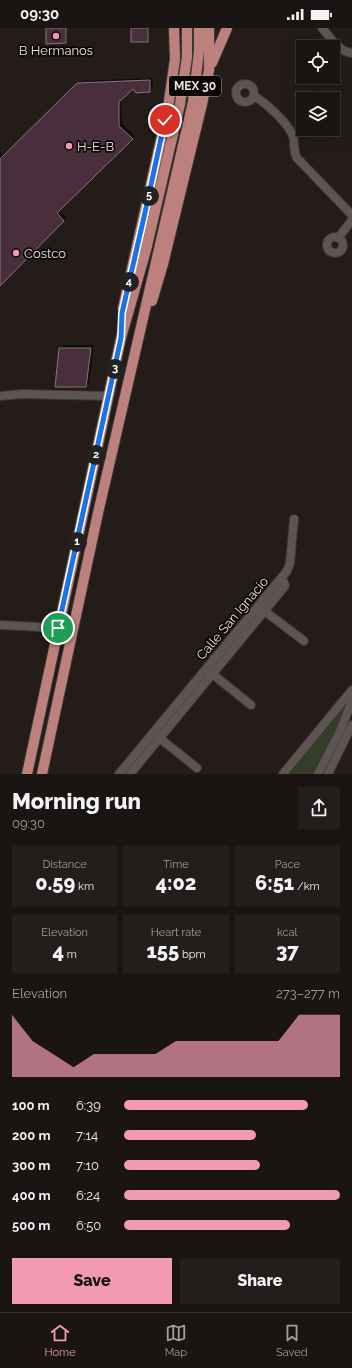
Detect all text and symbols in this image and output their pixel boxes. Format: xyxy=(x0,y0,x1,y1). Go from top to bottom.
text: 09:30 xyxy=(20,5,59,23)
marker: B Hermanos xyxy=(51,31,61,41)
map controls xyxy=(296,40,340,136)
button: locate xyxy=(296,40,340,84)
place label: B Hermanos xyxy=(19,43,93,58)
road number: MEX 30 xyxy=(169,76,221,96)
button: layers xyxy=(296,92,340,136)
pin xyxy=(148,103,182,137)
icon: check xyxy=(154,109,176,131)
place label: H-E-B xyxy=(77,139,114,154)
marker: H-E-B xyxy=(64,141,74,151)
pin: 5 xyxy=(139,186,159,206)
text: 5 xyxy=(146,189,152,202)
place label: Costco xyxy=(24,246,66,261)
marker: Costco xyxy=(11,248,21,258)
pin: 4 xyxy=(119,272,139,292)
text: 4 xyxy=(126,275,132,288)
pin: 3 xyxy=(105,359,125,379)
text: 3 xyxy=(112,362,118,375)
pin: 2 xyxy=(86,445,106,465)
text: 2 xyxy=(93,448,99,461)
pin: 1 xyxy=(67,532,87,552)
text: 1 xyxy=(74,535,80,548)
street label: Calle San Ignacio xyxy=(193,574,272,663)
pin xyxy=(41,611,75,645)
icon: arrive xyxy=(47,617,69,639)
button: share xyxy=(298,787,340,829)
text: Morning run xyxy=(12,788,141,814)
text: 09:30 xyxy=(12,816,45,831)
text: Distance xyxy=(43,858,87,871)
text: Time xyxy=(163,858,189,871)
text: Pace xyxy=(275,858,300,871)
text: 0.59 xyxy=(35,871,75,895)
text: 4:02 xyxy=(156,871,196,895)
text: 6:51 xyxy=(255,871,294,895)
text: km xyxy=(75,880,94,893)
text: /km xyxy=(294,880,320,893)
text: Elevation xyxy=(41,926,88,939)
text: Heart rate xyxy=(151,926,201,939)
text: kcal xyxy=(277,926,298,939)
text: 4 xyxy=(52,939,64,963)
text: 155 xyxy=(146,939,179,963)
text: 37 xyxy=(276,939,299,963)
text: m xyxy=(64,948,77,961)
text: bpm xyxy=(179,948,206,961)
text: Elevation xyxy=(12,986,67,1001)
text: 273–277 m xyxy=(276,986,340,1001)
text: 100 m xyxy=(12,1098,50,1113)
text: 6:39 xyxy=(76,1098,101,1113)
text: 200 m xyxy=(12,1128,51,1143)
text: 7:14 xyxy=(76,1128,98,1143)
text: 300 m xyxy=(12,1158,50,1173)
text: 7:10 xyxy=(76,1158,99,1173)
text: 400 m xyxy=(12,1188,51,1203)
text: 6:24 xyxy=(76,1188,100,1203)
text: 500 m xyxy=(12,1218,50,1233)
text: 6:50 xyxy=(76,1218,101,1233)
button: Save xyxy=(12,1258,172,1304)
button: Share xyxy=(180,1258,340,1304)
tab: Home xyxy=(45,1322,76,1359)
tab: Map xyxy=(165,1322,187,1359)
tab: Saved xyxy=(276,1322,307,1359)

